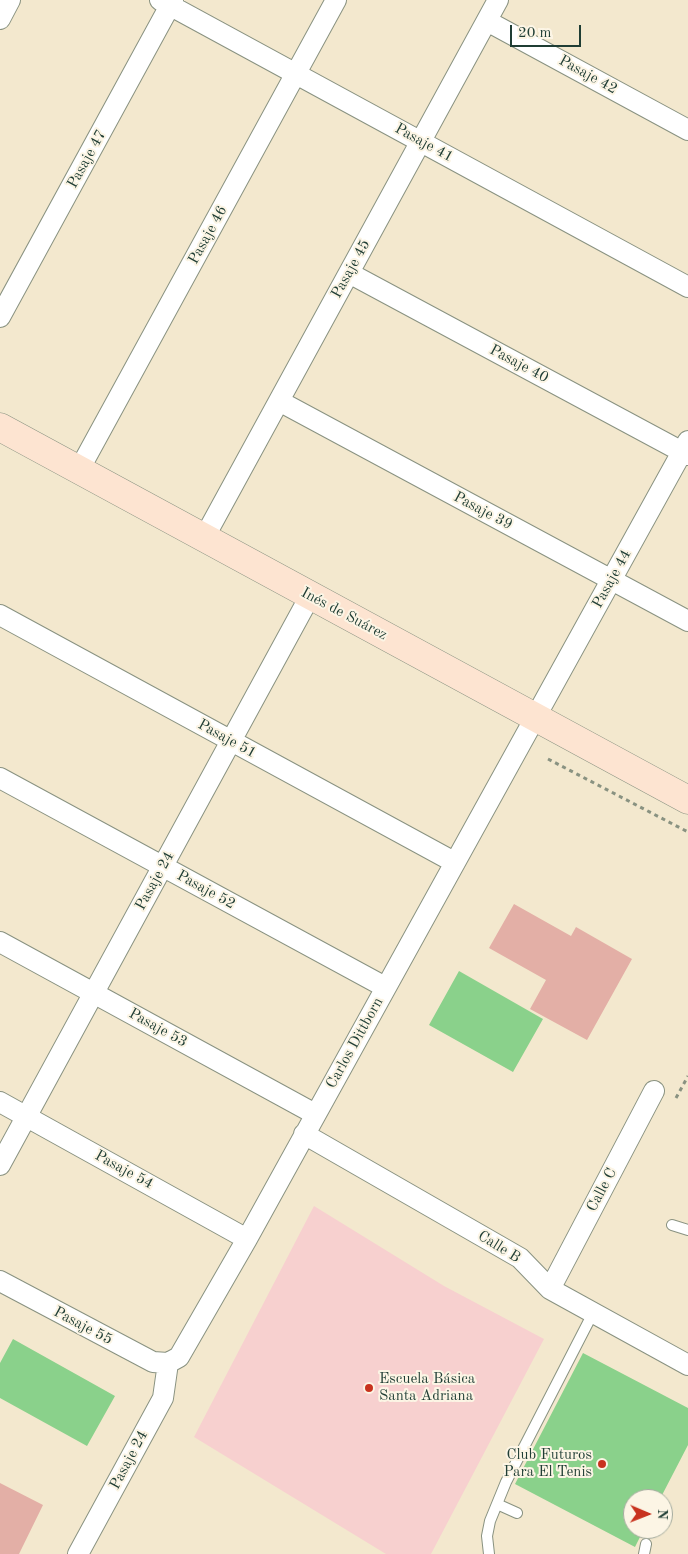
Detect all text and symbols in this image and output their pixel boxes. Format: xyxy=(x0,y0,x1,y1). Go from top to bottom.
scale bar xyxy=(513,15,584,47)
text: 20 m xyxy=(518,26,552,41)
street label: Pasaje 42 xyxy=(556,52,620,98)
street label: Pasaje 41 xyxy=(392,120,456,166)
street label: Pasaje 47 xyxy=(64,127,110,191)
street label: Pasaje 46 xyxy=(185,203,231,267)
street label: Pasaje 45 xyxy=(328,237,374,301)
street label: Pasaje 40 xyxy=(486,341,552,387)
street label: Pasaje 39 xyxy=(450,488,516,534)
street label: Pasaje 44 xyxy=(589,547,635,611)
street label: Inés de Suárez xyxy=(298,584,390,644)
street label: Pasaje 51 xyxy=(195,716,259,762)
street label: Pasaje 24 xyxy=(132,849,178,913)
street label: Pasaje 52 xyxy=(174,867,238,913)
street label: Carlos Dittborn xyxy=(323,994,387,1092)
street label: Pasaje 53 xyxy=(126,1005,190,1051)
street label: Pasaje 54 xyxy=(92,1147,156,1193)
street label: Calle C xyxy=(583,1165,621,1215)
street label: Calle B xyxy=(474,1227,524,1267)
street label: Pasaje 55 xyxy=(50,1303,116,1349)
place label: Escuela Básica Santa Adriana xyxy=(379,1370,475,1405)
marker: Escuela Básica Santa Adriana xyxy=(363,1382,375,1394)
street label: Pasaje 24 xyxy=(106,1427,152,1493)
place label: Club Futuros Para El Tenis xyxy=(503,1446,592,1481)
marker: Club Futuros Para El Tenis xyxy=(596,1458,608,1470)
north arrow xyxy=(623,1489,673,1539)
text: N xyxy=(655,1509,669,1520)

